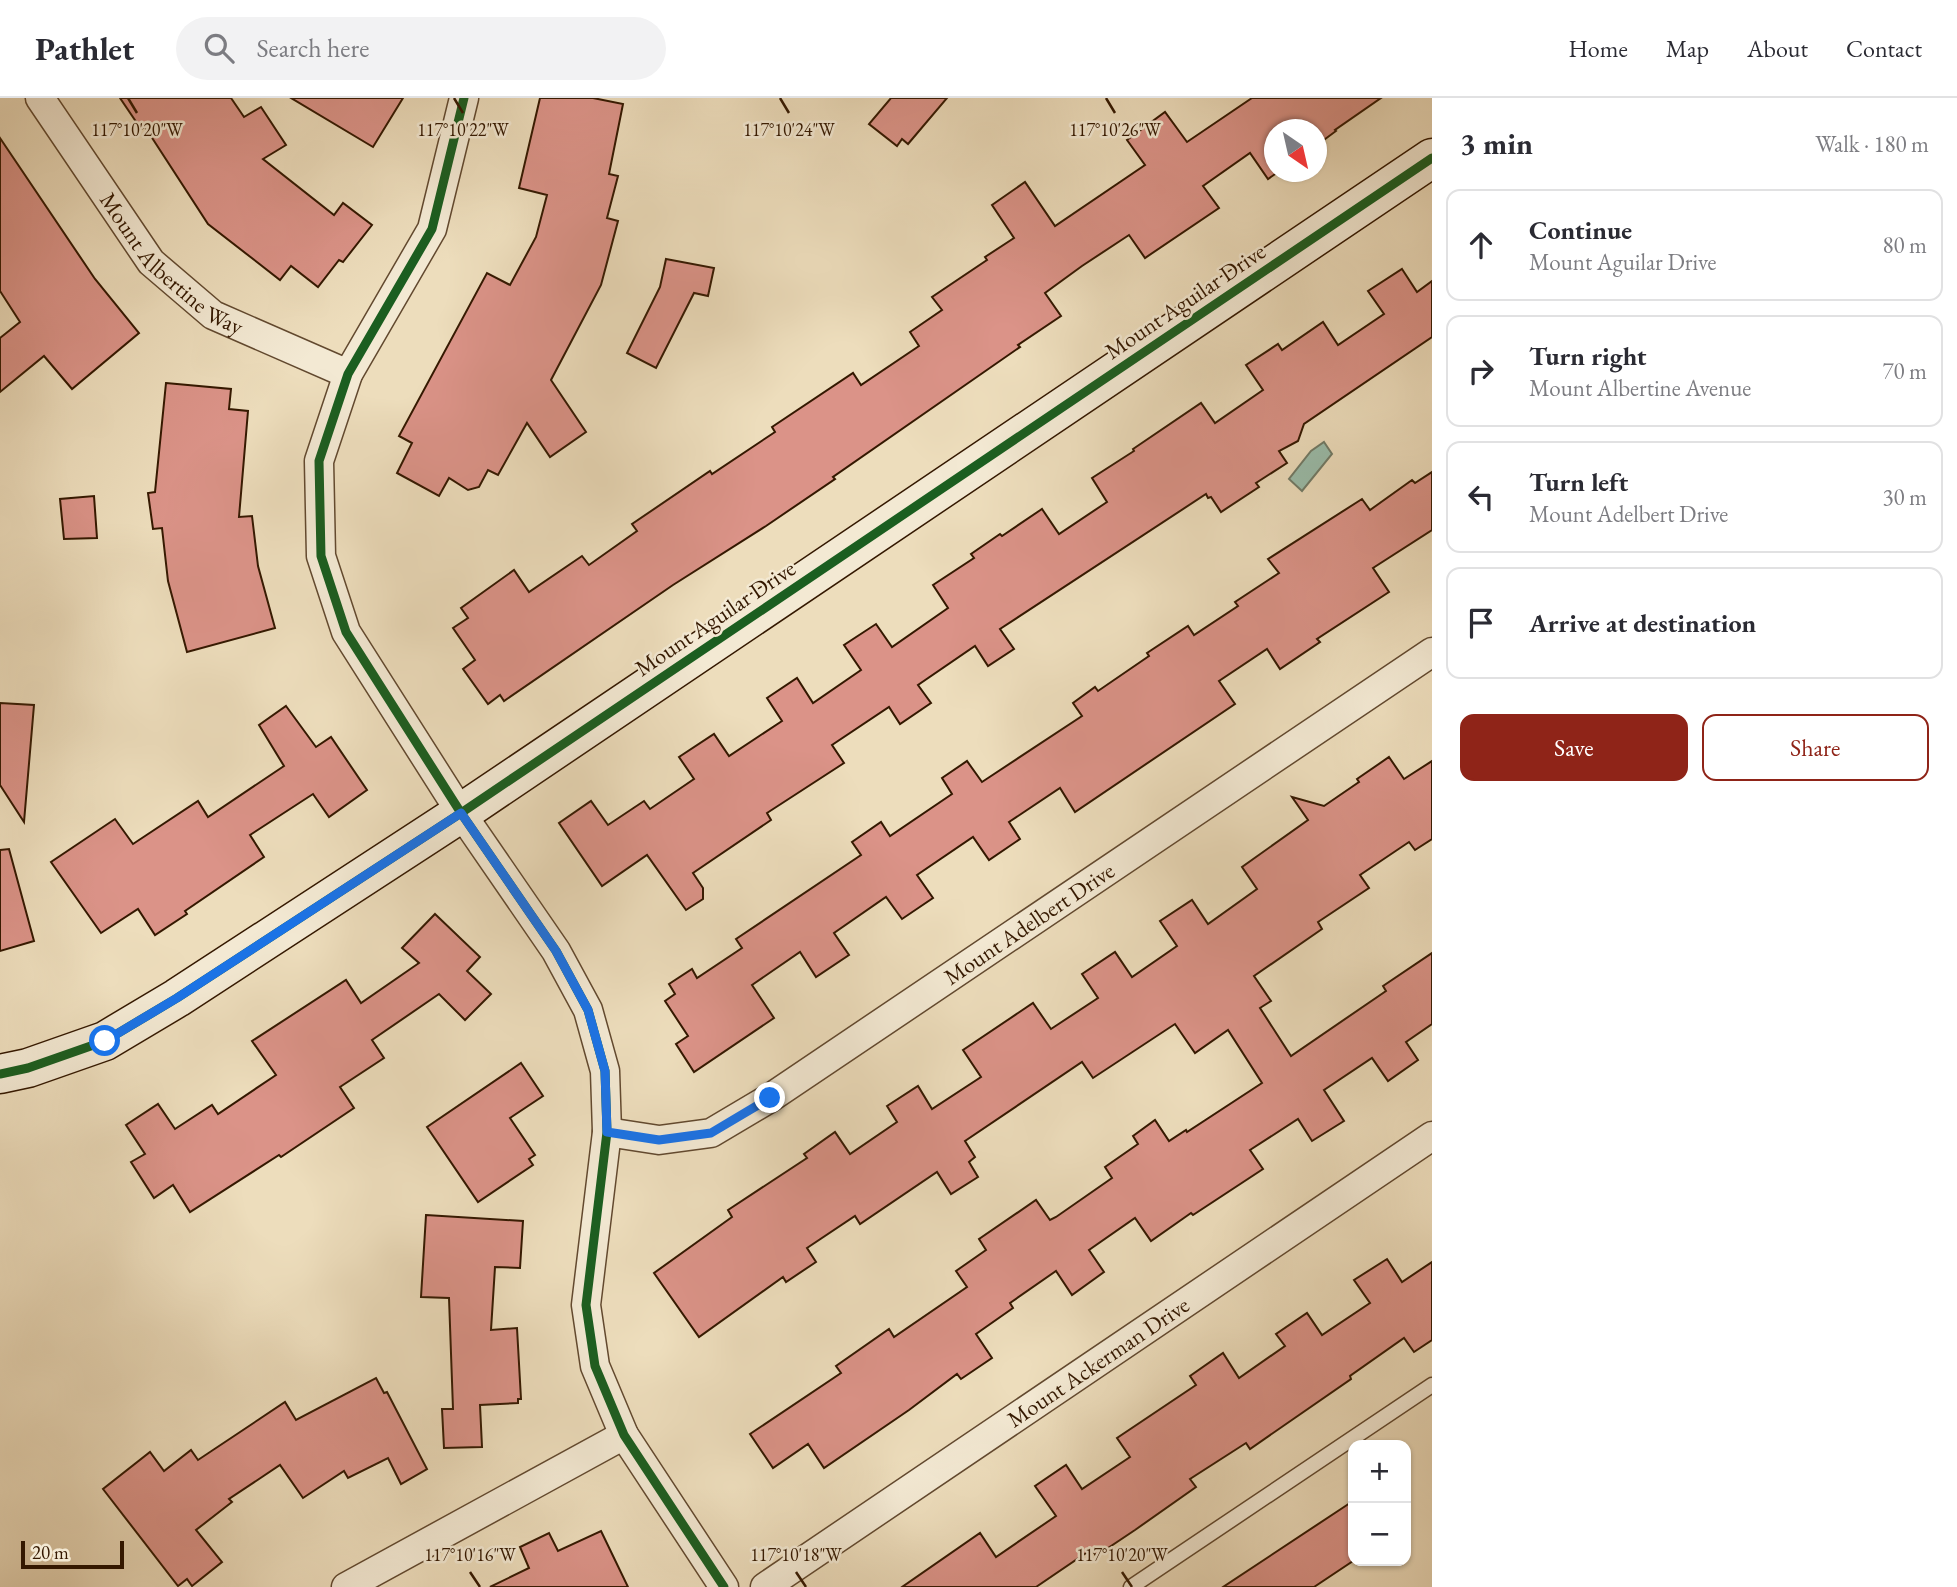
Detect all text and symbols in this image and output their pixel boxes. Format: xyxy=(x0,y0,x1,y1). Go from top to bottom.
search box xyxy=(176,17,666,80)
text: Pathlet xyxy=(35,27,134,70)
icon: search xyxy=(200,29,238,67)
text: Search here xyxy=(256,31,369,65)
text: Home xyxy=(1568,33,1628,64)
text: Map xyxy=(1666,33,1709,64)
text: About xyxy=(1747,33,1808,64)
text: Contact xyxy=(1846,33,1922,64)
text: 117°10'20"W xyxy=(91,118,183,141)
text: 117°10'22"W xyxy=(417,118,509,141)
text: 117°10'24"W xyxy=(743,118,835,141)
text: 117°10'26"W xyxy=(1069,118,1161,141)
north arrow xyxy=(1264,119,1327,182)
text: 3 min xyxy=(1460,124,1533,163)
text: Walk · 180 m xyxy=(1815,129,1929,159)
street label: Mount Albertine Way xyxy=(93,186,249,342)
text: Continue xyxy=(1529,213,1632,247)
icon: ahead xyxy=(1462,226,1500,264)
text: 80 m xyxy=(1882,230,1927,260)
street label: Mount Aguilar Drive xyxy=(1099,236,1271,366)
text: Mount Aguilar Drive xyxy=(1529,247,1717,277)
text: Turn right xyxy=(1529,339,1647,373)
icon: right xyxy=(1462,352,1500,390)
text: 70 m xyxy=(1882,356,1927,386)
text: Mount Albertine Avenue xyxy=(1529,373,1751,403)
text: Turn left xyxy=(1529,465,1628,499)
icon: left xyxy=(1462,478,1500,516)
text: 30 m xyxy=(1882,482,1927,512)
text: Mount Adelbert Drive xyxy=(1529,499,1728,529)
street label: Mount Aguilar Drive xyxy=(629,553,801,683)
icon: arrive xyxy=(1462,604,1500,642)
text: Arrive at destination xyxy=(1529,606,1756,640)
button: Save xyxy=(1460,714,1688,781)
button: Share xyxy=(1702,714,1929,781)
street label: Mount Adelbert Drive xyxy=(938,855,1120,992)
route start xyxy=(89,1025,120,1056)
route end xyxy=(754,1082,785,1113)
street label: Mount Ackerman Drive xyxy=(1001,1290,1195,1434)
map controls xyxy=(1348,1440,1411,1566)
button: + xyxy=(1348,1440,1411,1503)
button: − xyxy=(1348,1503,1411,1566)
scale bar xyxy=(21,1538,124,1570)
text: 20 m xyxy=(32,1540,69,1565)
text: 117°10'16"W xyxy=(424,1543,516,1566)
text: 117°10'18"W xyxy=(750,1543,842,1566)
text: 117°10'20"W xyxy=(1076,1543,1168,1566)

